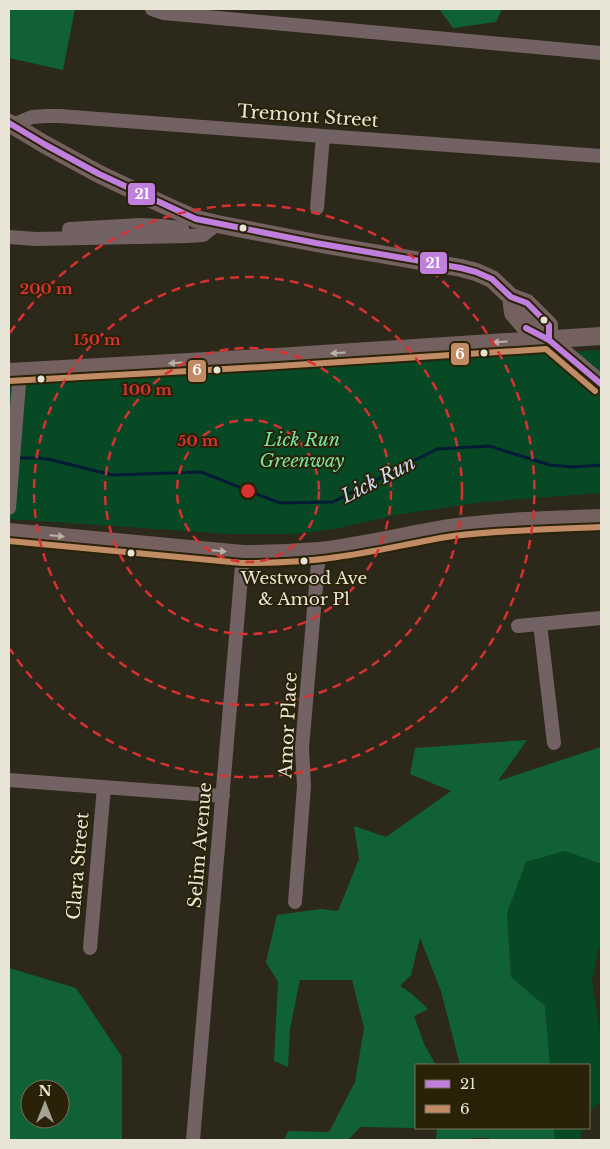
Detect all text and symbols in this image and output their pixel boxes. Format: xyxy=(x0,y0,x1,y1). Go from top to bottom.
street label: Tremont Street xyxy=(237,100,380,132)
line badge: 21 xyxy=(127,182,156,206)
text: 21 xyxy=(134,185,150,203)
unlabelled marker xyxy=(238,223,248,233)
line badge: 21 xyxy=(419,251,448,275)
text: 21 xyxy=(425,254,441,272)
text: 200 m xyxy=(20,279,73,298)
unlabelled marker xyxy=(539,315,549,325)
text: 150 m xyxy=(73,330,121,349)
one-way arrow xyxy=(492,339,508,347)
line badge: 6 xyxy=(450,342,470,366)
text: 6 xyxy=(455,345,465,363)
unlabelled marker xyxy=(479,348,489,358)
one-way arrow xyxy=(330,350,346,358)
one-way arrow xyxy=(168,359,184,367)
line badge: 6 xyxy=(187,359,207,383)
text: 6 xyxy=(192,361,202,379)
unlabelled marker xyxy=(212,365,222,375)
unlabelled marker xyxy=(36,374,46,384)
text: 100 m xyxy=(122,380,172,399)
park label: Lick Run Greenway xyxy=(260,429,345,472)
text: 50 m xyxy=(178,431,219,450)
water label: Lick Run xyxy=(336,451,419,508)
centre of rings xyxy=(239,482,257,500)
one-way arrow xyxy=(50,532,66,540)
one-way arrow xyxy=(211,547,227,555)
unlabelled marker xyxy=(126,548,136,558)
marker: Westwood Ave & Amor Pl xyxy=(299,556,309,566)
place label: Westwood Ave & Amor Pl xyxy=(240,568,367,610)
street label: Amor Place xyxy=(274,671,302,780)
street label: Selim Avenue xyxy=(184,781,216,909)
street label: Clara Street xyxy=(62,811,94,921)
legend xyxy=(415,1064,590,1129)
text: 21 xyxy=(460,1074,476,1093)
north arrow xyxy=(20,1079,70,1129)
text: N xyxy=(38,1082,52,1100)
text: 6 xyxy=(460,1099,470,1118)

